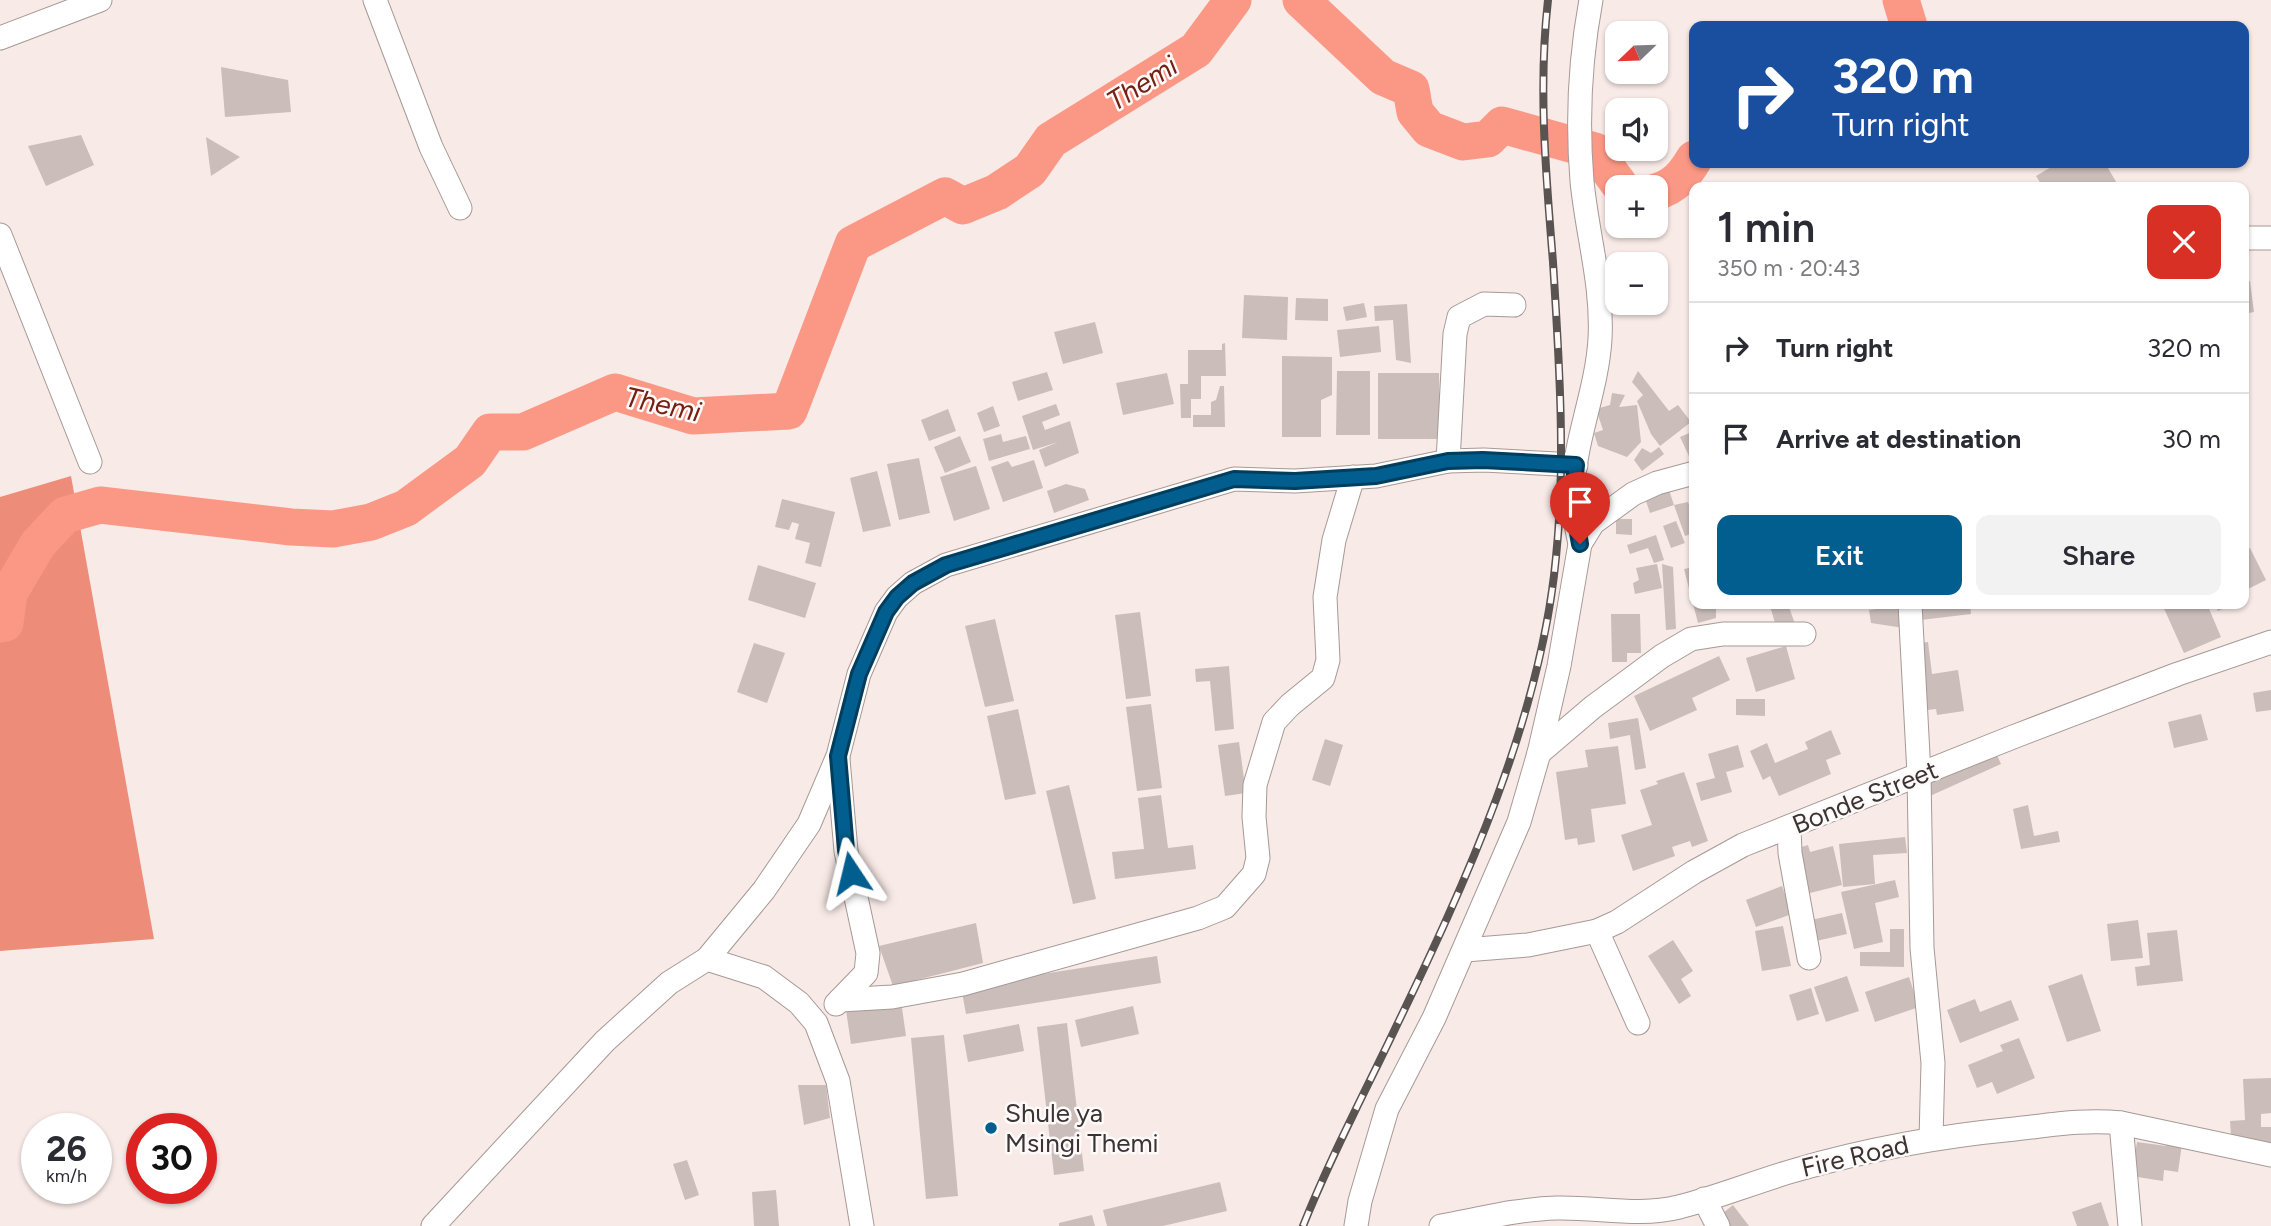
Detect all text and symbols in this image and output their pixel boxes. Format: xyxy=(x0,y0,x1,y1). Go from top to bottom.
north arrow xyxy=(1605,21,1668,84)
map controls xyxy=(1605,21,1668,315)
text: 320 m xyxy=(1832,46,1974,105)
water label: Themi xyxy=(1100,48,1184,118)
icon: right xyxy=(1717,49,1808,140)
button: sound xyxy=(1605,98,1668,161)
text: Turn right xyxy=(1832,106,1970,144)
button: + xyxy=(1605,175,1668,238)
text: 1 min xyxy=(1717,202,1815,253)
button: close xyxy=(2147,205,2221,279)
button: − xyxy=(1605,252,1668,315)
text: 350 m · 20:43 xyxy=(1717,254,1860,282)
icon: right xyxy=(1717,329,1755,367)
text: Turn right xyxy=(1776,332,1893,364)
text: 320 m xyxy=(2147,332,2221,364)
water label: Themi xyxy=(622,379,705,429)
icon: arrive xyxy=(1717,420,1755,458)
text: Arrive at destination xyxy=(1776,423,2021,455)
text: 30 m xyxy=(2162,423,2221,455)
pin xyxy=(1550,472,1610,544)
icon: arrive xyxy=(1561,483,1599,521)
button: Exit xyxy=(1717,515,1962,595)
button: Share xyxy=(1976,515,2221,595)
street label: Bonde Street xyxy=(1788,753,1943,841)
position arrow xyxy=(814,836,888,910)
place label: Shule ya Msingi Themi xyxy=(1005,1097,1159,1159)
speed limit sign: 30 xyxy=(126,1113,217,1204)
marker: Shule ya Msingi Themi xyxy=(983,1120,999,1136)
text: 26 xyxy=(46,1128,87,1170)
street label: Fire Road xyxy=(1798,1128,1912,1184)
text: km/h xyxy=(46,1165,87,1187)

